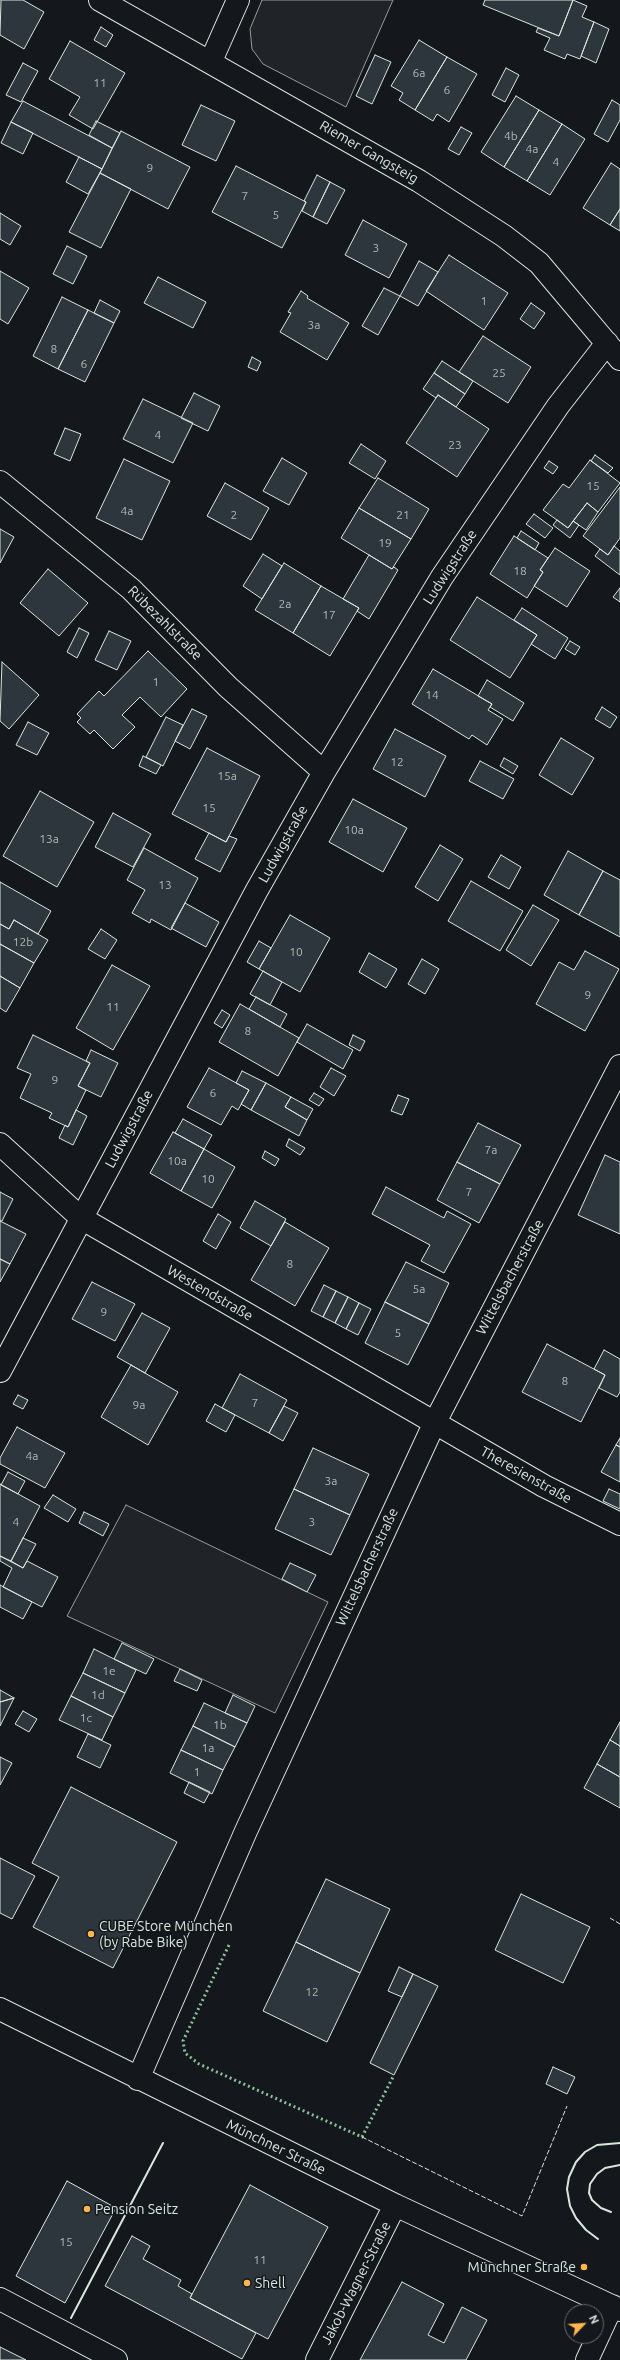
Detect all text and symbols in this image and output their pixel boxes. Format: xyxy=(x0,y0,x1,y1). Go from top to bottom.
house number: 6a xyxy=(413,66,425,80)
house number: 11 xyxy=(93,76,107,90)
house number: 6 xyxy=(444,83,450,97)
street label: Riemer Gangsteig xyxy=(317,117,421,187)
house number: 4b xyxy=(504,129,518,143)
house number: 4a xyxy=(526,142,538,156)
house number: 4 xyxy=(553,155,559,169)
house number: 9 xyxy=(147,161,153,175)
house number: 7 xyxy=(242,189,248,203)
house number: 5 xyxy=(273,208,279,222)
house number: 3 xyxy=(373,241,379,255)
house number: 1 xyxy=(481,294,487,308)
house number: 3a xyxy=(308,318,320,332)
house number: 8 xyxy=(51,342,57,356)
house number: 6 xyxy=(81,357,87,371)
house number: 25 xyxy=(492,366,506,380)
house number: 4 xyxy=(155,428,161,442)
house number: 23 xyxy=(448,438,462,452)
house number: 15 xyxy=(586,479,600,493)
house number: 4a xyxy=(121,504,133,518)
house number: 2 xyxy=(231,508,237,522)
house number: 21 xyxy=(396,508,410,522)
street label: Ludwigstraße xyxy=(420,526,480,608)
house number: 19 xyxy=(378,536,392,550)
house number: 18 xyxy=(513,564,527,578)
street label: Rübezahlstraße xyxy=(124,582,206,664)
house number: 2a xyxy=(279,597,291,611)
house number: 17 xyxy=(322,608,336,622)
house number: 1 xyxy=(153,675,159,689)
house number: 14 xyxy=(425,688,439,702)
house number: 12 xyxy=(390,755,404,769)
house number: 15a xyxy=(217,769,237,783)
house number: 15 xyxy=(202,801,216,815)
street label: Ludwigstraße xyxy=(255,802,311,886)
house number: 10a xyxy=(344,823,364,837)
house number: 13a xyxy=(39,832,59,846)
house number: 13 xyxy=(158,878,172,892)
house number: 12b xyxy=(13,935,33,949)
house number: 10 xyxy=(289,945,303,959)
house number: 9 xyxy=(585,988,591,1002)
house number: 11 xyxy=(106,1000,120,1014)
house number: 8 xyxy=(245,1024,251,1038)
house number: 9 xyxy=(52,1073,58,1087)
house number: 6 xyxy=(210,1086,216,1100)
street label: Ludwigstraße xyxy=(101,1087,157,1171)
house number: 7a xyxy=(485,1143,497,1157)
house number: 10a xyxy=(167,1154,187,1168)
house number: 10 xyxy=(201,1172,215,1186)
house number: 7 xyxy=(466,1185,472,1199)
street label: Wittelsbacherstraße xyxy=(472,1216,548,1338)
house number: 8 xyxy=(287,1257,293,1271)
street label: Westendstraße xyxy=(164,1262,256,1324)
house number: 5a xyxy=(413,1282,425,1296)
house number: 9 xyxy=(101,1305,107,1319)
house number: 5 xyxy=(395,1326,401,1340)
house number: 8 xyxy=(562,1374,568,1388)
house number: 7 xyxy=(252,1396,258,1410)
house number: 9a xyxy=(133,1398,145,1412)
street label: Theresienstraße xyxy=(477,1443,575,1507)
house number: 4a xyxy=(26,1449,38,1463)
house number: 3a xyxy=(325,1474,337,1488)
street label: Wittelsbacherstraße xyxy=(332,1505,402,1629)
house number: 4 xyxy=(13,1515,19,1529)
house number: 3 xyxy=(309,1515,315,1529)
house number: 1e xyxy=(102,1664,116,1678)
house number: 1d xyxy=(91,1688,105,1702)
house number: 1c xyxy=(80,1711,92,1725)
house number: 1b xyxy=(213,1718,227,1732)
house number: 1a xyxy=(202,1741,214,1755)
house number: 1 xyxy=(194,1765,200,1779)
place label: CUBE Store München (by Rabe Bike) xyxy=(99,1918,233,1950)
marker: CUBE Store München (by Rabe Bike) xyxy=(86,1929,96,1939)
house number: 12 xyxy=(305,1985,319,1999)
street label: Münchner Straße xyxy=(224,2116,328,2178)
place label: Pension Seitz xyxy=(95,2201,178,2217)
marker: Pension Seitz xyxy=(82,2204,92,2214)
street label: Jakob-Wagner-Straße xyxy=(318,2219,394,2347)
house number: 15 xyxy=(59,2235,73,2249)
house number: 11 xyxy=(253,2253,267,2267)
place label: Münchner Straße xyxy=(468,2259,576,2275)
marker: Münchner Straße xyxy=(579,2262,589,2272)
place label: Shell xyxy=(255,2275,285,2291)
marker: Shell xyxy=(242,2278,252,2288)
north arrow xyxy=(564,2304,604,2344)
text: N xyxy=(587,2313,601,2326)

